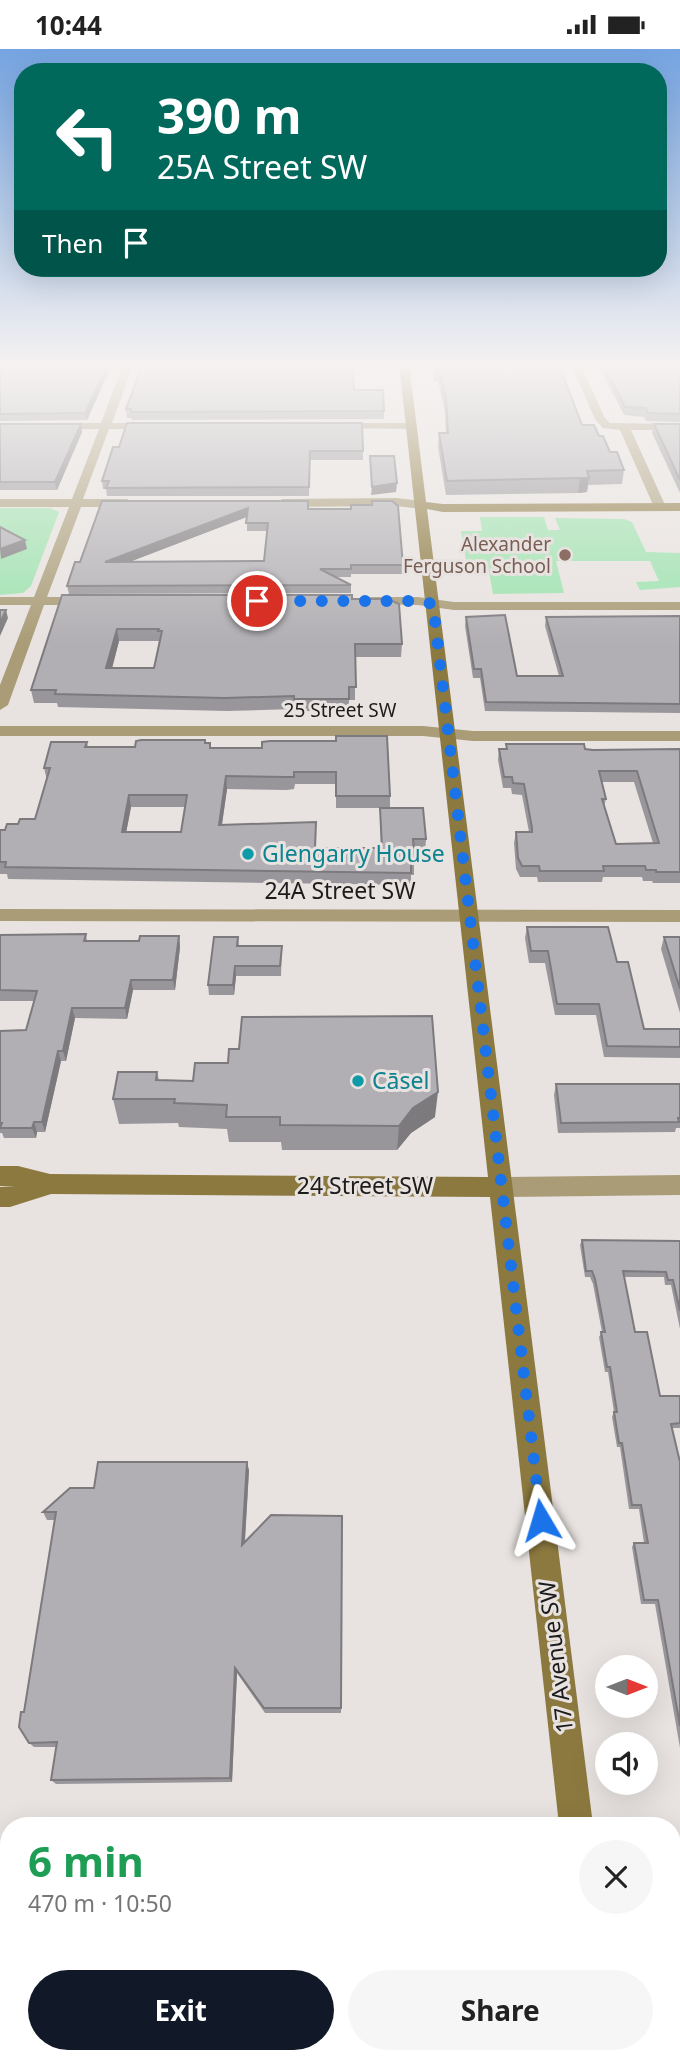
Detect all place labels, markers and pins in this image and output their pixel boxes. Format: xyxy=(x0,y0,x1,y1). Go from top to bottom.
place label: Alexander Ferguson School xyxy=(403,531,551,579)
marker: Alexander Ferguson School xyxy=(557,547,573,563)
pin xyxy=(227,571,287,631)
place label: Glengarry House xyxy=(262,837,445,869)
marker: Glengarry House xyxy=(240,846,256,862)
place label: Cāsel xyxy=(372,1064,429,1096)
marker: Cāsel xyxy=(350,1073,366,1089)

